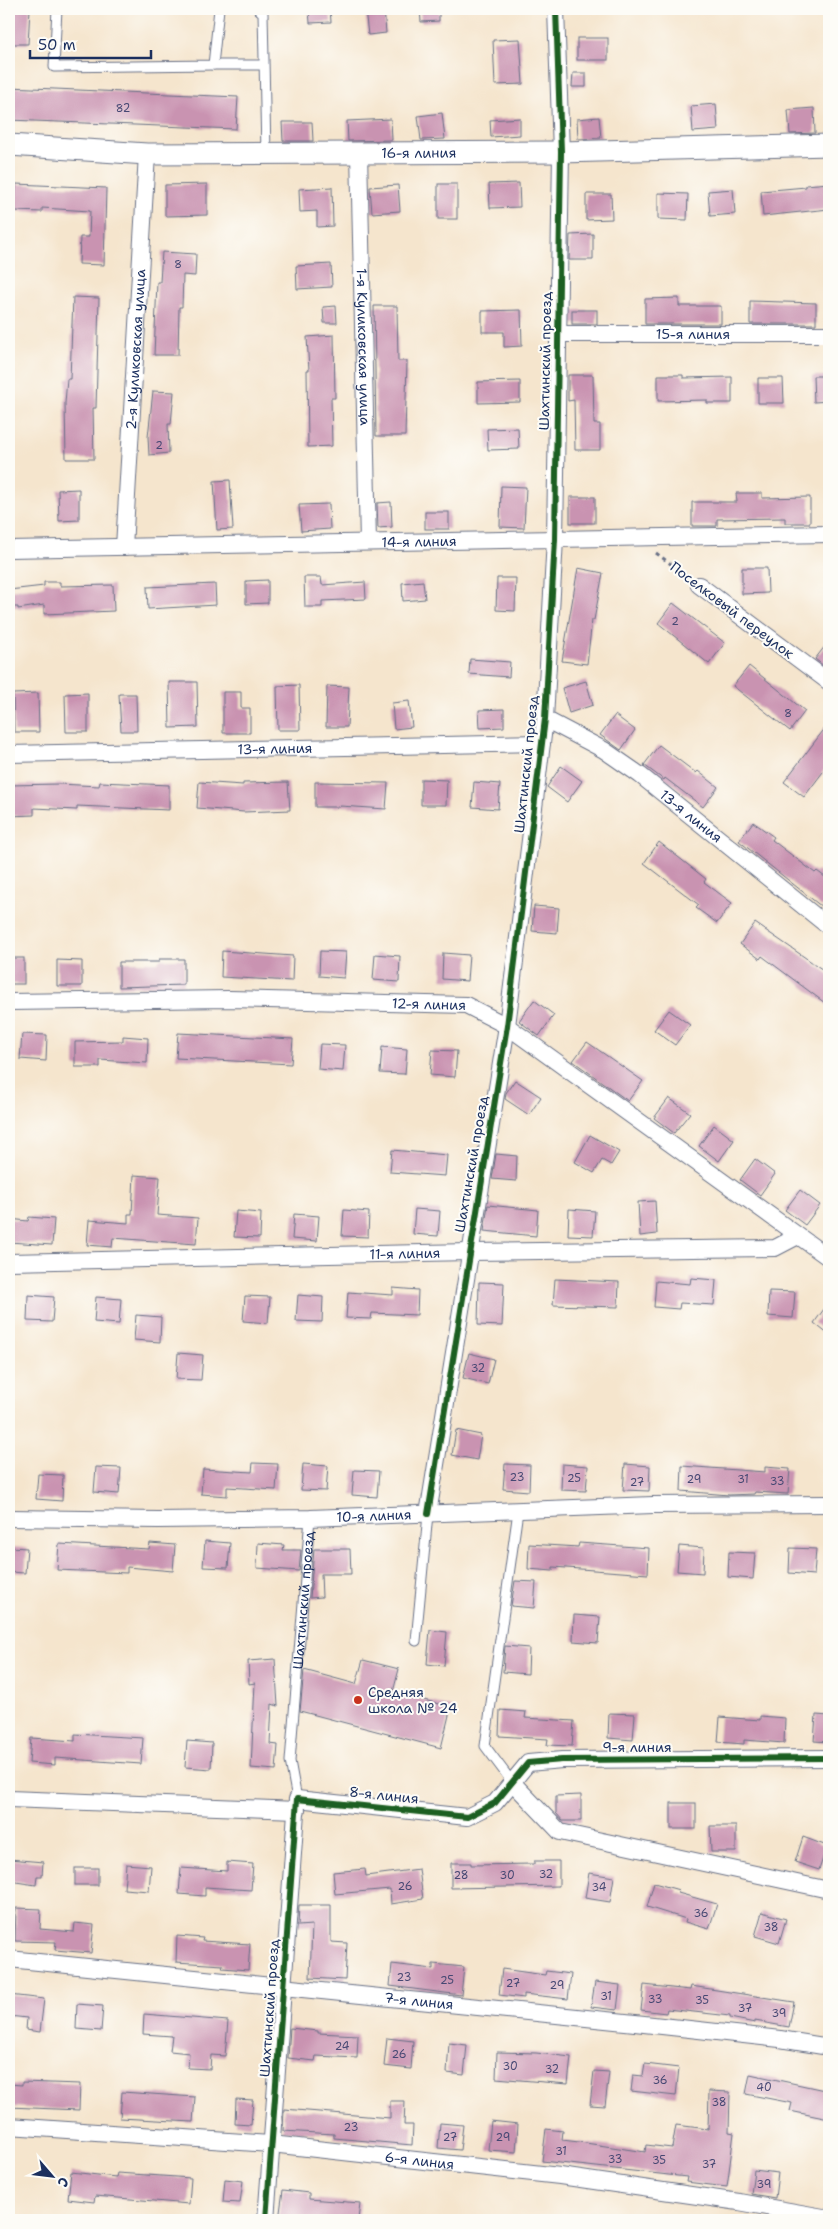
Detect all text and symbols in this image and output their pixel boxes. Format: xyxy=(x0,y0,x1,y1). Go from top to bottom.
scale bar xyxy=(30,28,151,60)
text: 50 m xyxy=(38,35,76,55)
house number: 82 xyxy=(116,101,130,116)
street label: 16-я линия xyxy=(381,144,456,162)
house number: 8 xyxy=(174,257,182,272)
street label: 2-я Куликовская улица xyxy=(122,268,149,430)
street label: 1-я Куликовская улица xyxy=(353,268,374,426)
street label: Шахтинский проезд xyxy=(535,291,555,430)
street label: 15-я линия xyxy=(656,325,730,343)
house number: 2 xyxy=(155,438,163,453)
street label: 14-я линия xyxy=(381,532,457,551)
street label: Поселковый переулок xyxy=(666,558,798,663)
house number: 2 xyxy=(671,614,679,629)
street label: Шахтинский проезд xyxy=(510,694,542,834)
house number: 8 xyxy=(784,706,792,721)
street label: 13-я линия xyxy=(237,739,313,758)
street label: 13-я линия xyxy=(656,786,726,847)
street label: 12-я линия xyxy=(392,994,466,1014)
street label: Шахтинский проезд xyxy=(450,1094,492,1234)
street label: 11-я линия xyxy=(369,1244,441,1263)
house number: 32 xyxy=(471,1361,485,1376)
house number: 23 xyxy=(510,1470,524,1485)
house number: 25 xyxy=(567,1471,581,1486)
house number: 29 xyxy=(687,1472,701,1487)
house number: 31 xyxy=(737,1472,749,1487)
house number: 33 xyxy=(770,1474,784,1489)
house number: 27 xyxy=(630,1475,645,1490)
street label: 10-я линия xyxy=(336,1505,412,1526)
street label: Шахтинский проезд xyxy=(289,1530,318,1670)
place label: Средняя школа № 24 xyxy=(368,1683,458,1717)
marker: Средняя школа № 24 xyxy=(352,1694,364,1706)
street label: 9-я линия xyxy=(602,1738,672,1756)
street label: 8-я линия xyxy=(348,1782,420,1808)
house number: 32 xyxy=(539,1867,553,1882)
house number: 28 xyxy=(453,1868,469,1883)
house number: 30 xyxy=(499,1868,515,1883)
house number: 26 xyxy=(398,1879,412,1894)
house number: 34 xyxy=(592,1880,607,1895)
house number: 36 xyxy=(693,1906,709,1921)
house number: 38 xyxy=(763,1920,779,1935)
street label: Шахтинский проезд xyxy=(255,1938,283,2078)
house number: 23 xyxy=(397,1970,411,1985)
house number: 25 xyxy=(440,1973,454,1988)
house number: 27 xyxy=(506,1976,521,1991)
house number: 29 xyxy=(550,1978,564,1993)
street label: 7-я линия xyxy=(383,1988,454,2013)
house number: 31 xyxy=(600,1989,612,2004)
house number: 33 xyxy=(648,1992,662,2007)
house number: 35 xyxy=(695,1993,709,2008)
house number: 37 xyxy=(738,2001,753,2016)
house number: 39 xyxy=(772,2006,786,2021)
house number: 24 xyxy=(335,2039,350,2054)
house number: 26 xyxy=(392,2047,406,2062)
house number: 30 xyxy=(502,2059,518,2074)
house number: 32 xyxy=(545,2062,559,2077)
house number: 36 xyxy=(652,2073,668,2088)
house number: 40 xyxy=(756,2080,772,2095)
house number: 38 xyxy=(711,2095,727,2110)
house number: 23 xyxy=(344,2120,358,2135)
house number: 27 xyxy=(443,2130,458,2145)
house number: 29 xyxy=(496,2130,510,2145)
house number: 31 xyxy=(555,2144,567,2159)
street label: 6-я линия xyxy=(384,2148,455,2173)
north arrow xyxy=(28,2152,78,2202)
house number: 33 xyxy=(608,2152,622,2167)
house number: 35 xyxy=(652,2153,666,2168)
house number: 37 xyxy=(702,2157,717,2172)
text: С xyxy=(54,2174,73,2190)
house number: 39 xyxy=(757,2177,771,2192)

